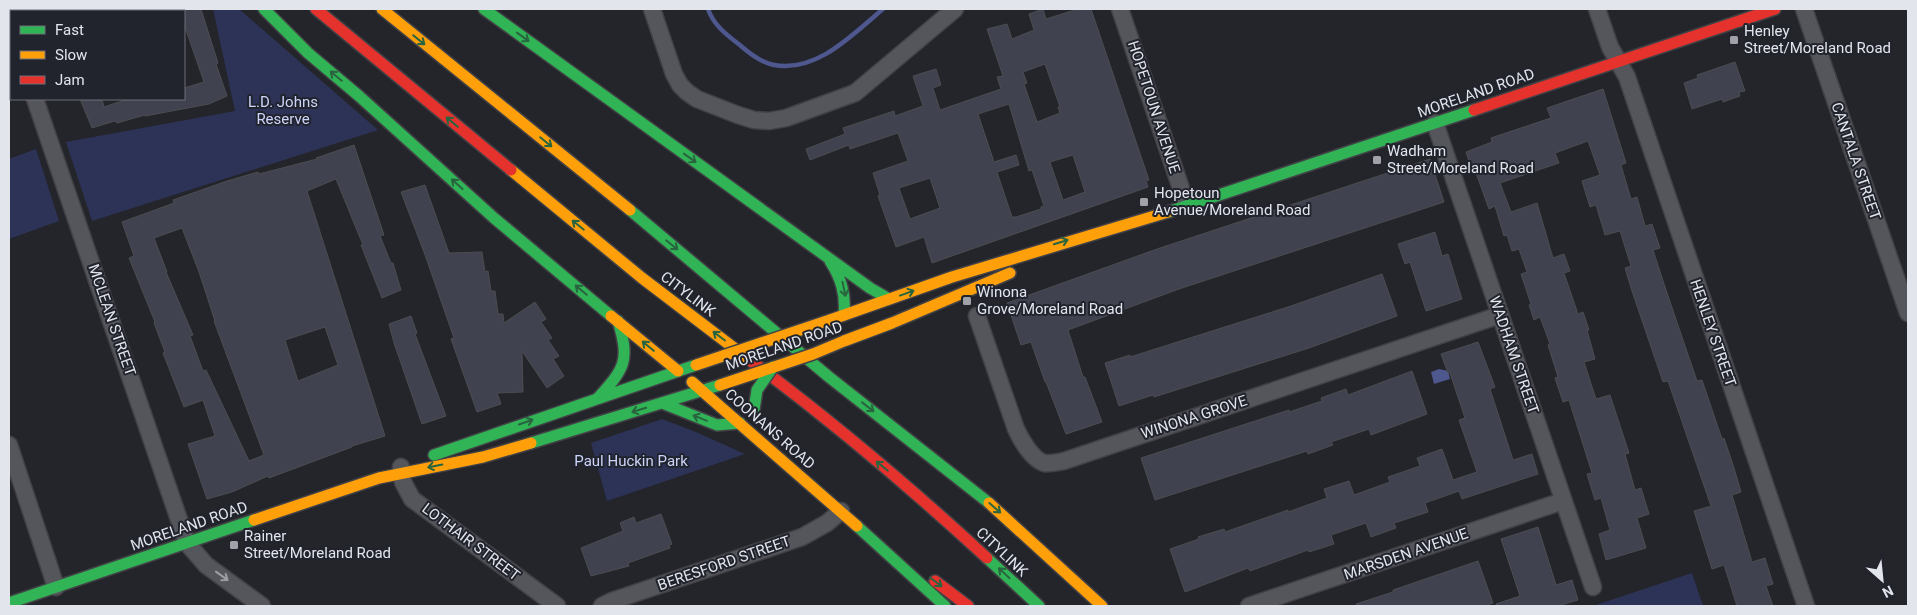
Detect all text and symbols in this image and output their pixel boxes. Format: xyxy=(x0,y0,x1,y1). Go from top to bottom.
legend xyxy=(10,10,185,100)
text: Fast xyxy=(55,21,84,39)
place label: Henley Street/Moreland Road xyxy=(1744,22,1891,57)
one-way arrow xyxy=(516,32,529,43)
one-way arrow xyxy=(412,34,425,45)
marker: Henley Street/Moreland Road xyxy=(1728,34,1740,46)
street label: HOPETOUN AVENUE xyxy=(1124,38,1184,176)
text: Slow xyxy=(55,46,87,64)
street label: MORELAND ROAD xyxy=(1415,65,1537,121)
text: Jam xyxy=(55,71,85,89)
one-way arrow xyxy=(330,71,343,82)
park label: L.D. Johns Reserve xyxy=(248,93,318,128)
street label: CANTALA STREET xyxy=(1827,100,1885,222)
one-way arrow xyxy=(446,116,459,127)
one-way arrow xyxy=(539,136,552,147)
place label: Wadham Street/Moreland Road xyxy=(1387,142,1534,177)
one-way arrow xyxy=(683,153,697,163)
marker: Wadham Street/Moreland Road xyxy=(1371,154,1383,166)
one-way arrow xyxy=(451,178,464,190)
place label: Hopetoun Avenue/Moreland Road xyxy=(1154,184,1310,219)
marker: Hopetoun Avenue/Moreland Road xyxy=(1138,196,1150,208)
one-way arrow xyxy=(571,219,584,230)
one-way arrow xyxy=(1053,237,1069,247)
one-way arrow xyxy=(665,239,678,250)
street label: MCLEAN STREET xyxy=(84,262,140,378)
street label: CITYLINK xyxy=(657,268,719,321)
street label: HENLEY STREET xyxy=(1686,277,1740,389)
one-way arrow xyxy=(839,281,849,297)
place label: Winona Grove/Moreland Road xyxy=(977,283,1123,318)
one-way arrow xyxy=(574,284,587,296)
one-way arrow xyxy=(899,288,914,297)
street label: WADHAM STREET xyxy=(1485,294,1543,416)
marker: Winona Grove/Moreland Road xyxy=(961,295,973,307)
street label: MORELAND ROAD xyxy=(723,318,845,374)
one-way arrow xyxy=(713,331,726,342)
one-way arrow xyxy=(642,341,655,352)
street label: COONANS ROAD xyxy=(721,385,819,473)
street label: WINONA GROVE xyxy=(1139,391,1250,443)
one-way arrow xyxy=(861,402,874,413)
one-way arrow xyxy=(632,405,648,415)
one-way arrow xyxy=(693,413,708,422)
one-way arrow xyxy=(517,417,533,426)
park label: Paul Huckin Park xyxy=(574,452,688,470)
one-way arrow xyxy=(875,460,888,471)
one-way arrow xyxy=(428,462,444,472)
street label: MORELAND ROAD xyxy=(128,498,250,554)
street label: LOTHAIR STREET xyxy=(419,499,523,585)
one-way arrow xyxy=(989,502,1002,514)
street label: CITYLINK xyxy=(972,524,1032,581)
street label: MARSDEN AVENUE xyxy=(1342,524,1471,584)
place label: Rainer Street/Moreland Road xyxy=(244,527,391,562)
street label: BERESFORD STREET xyxy=(655,532,793,594)
marker: Rainer Street/Moreland Road xyxy=(228,539,240,551)
north arrow xyxy=(1857,555,1907,605)
one-way arrow xyxy=(997,567,1010,579)
one-way arrow xyxy=(215,571,228,582)
one-way arrow xyxy=(929,577,943,587)
text: N xyxy=(1880,582,1896,601)

